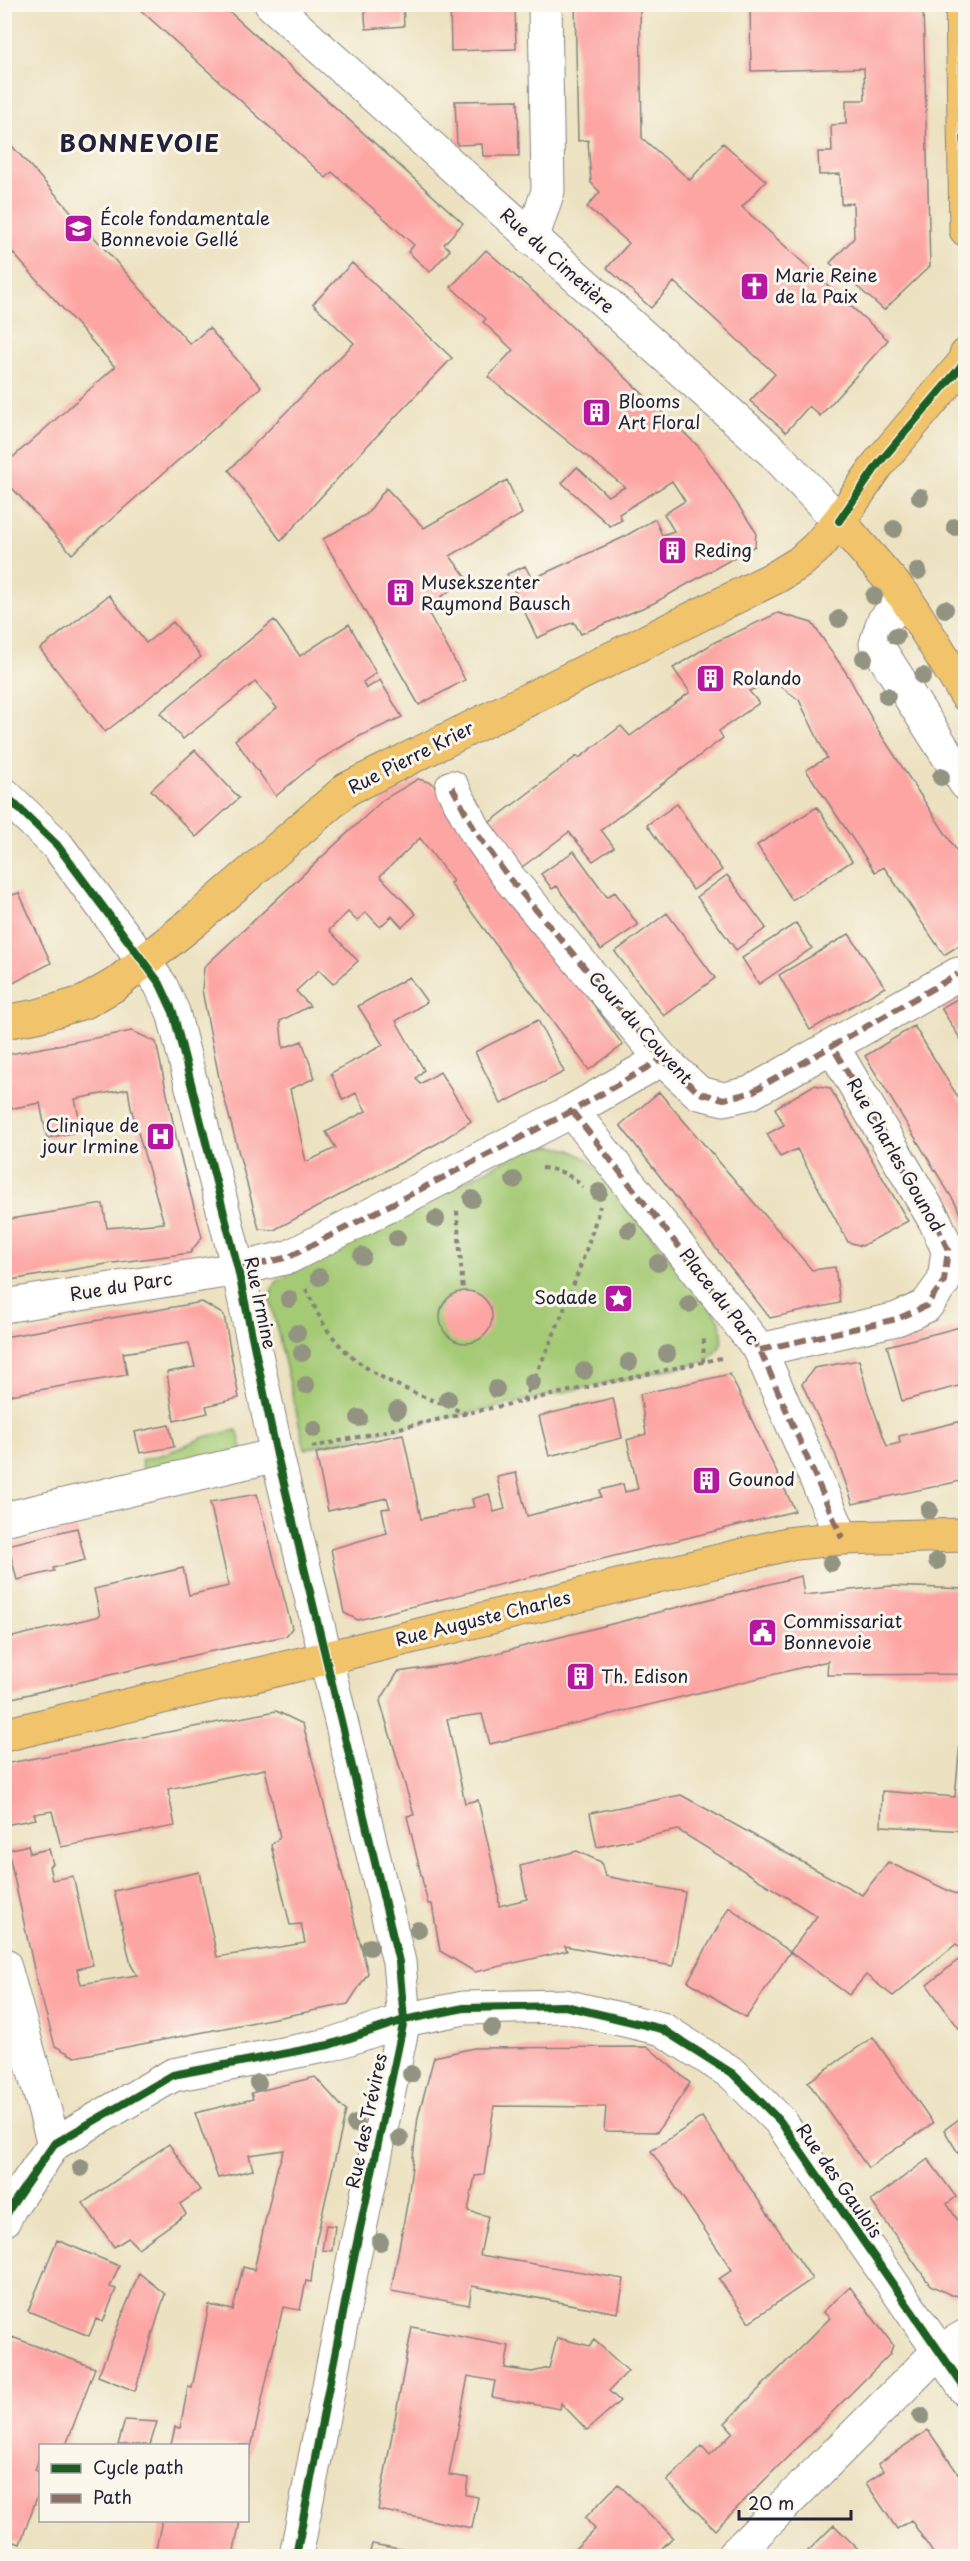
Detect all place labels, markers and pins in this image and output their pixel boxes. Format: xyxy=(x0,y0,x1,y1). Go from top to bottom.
place label: École fondamentale Bonnevoie Gellé xyxy=(100,204,270,252)
school or university icon: École fondamentale Bonnevoie Gellé xyxy=(63,213,95,245)
place label: Marie Reine de la Paix xyxy=(775,261,878,309)
church icon: Marie Reine de la Paix xyxy=(738,270,770,302)
place label: Blooms Art Floral xyxy=(618,387,701,435)
building icon: Blooms Art Floral xyxy=(581,396,613,428)
building icon: Reding xyxy=(657,535,689,567)
place label: Reding xyxy=(694,536,752,563)
place label: Musekszenter Raymond Bausch xyxy=(421,568,571,616)
building icon: Musekszenter Raymond Bausch xyxy=(384,577,416,609)
building icon: Rolando xyxy=(695,663,727,695)
place label: Rolando xyxy=(732,664,801,691)
place label: Clinique de jour Irmine xyxy=(40,1111,139,1159)
hospital icon: Clinique de jour Irmine xyxy=(144,1120,176,1152)
place icon: Sodade xyxy=(602,1282,634,1314)
place label: Sodade xyxy=(534,1283,597,1310)
building icon: Gounod xyxy=(691,1464,723,1496)
place label: Gounod xyxy=(728,1465,795,1492)
place label: Commissariat Bonnevoie xyxy=(783,1607,902,1655)
public building icon: Commissariat Bonnevoie xyxy=(746,1616,778,1648)
building icon: Th. Edison xyxy=(564,1661,596,1693)
place label: Th. Edison xyxy=(601,1662,688,1689)

